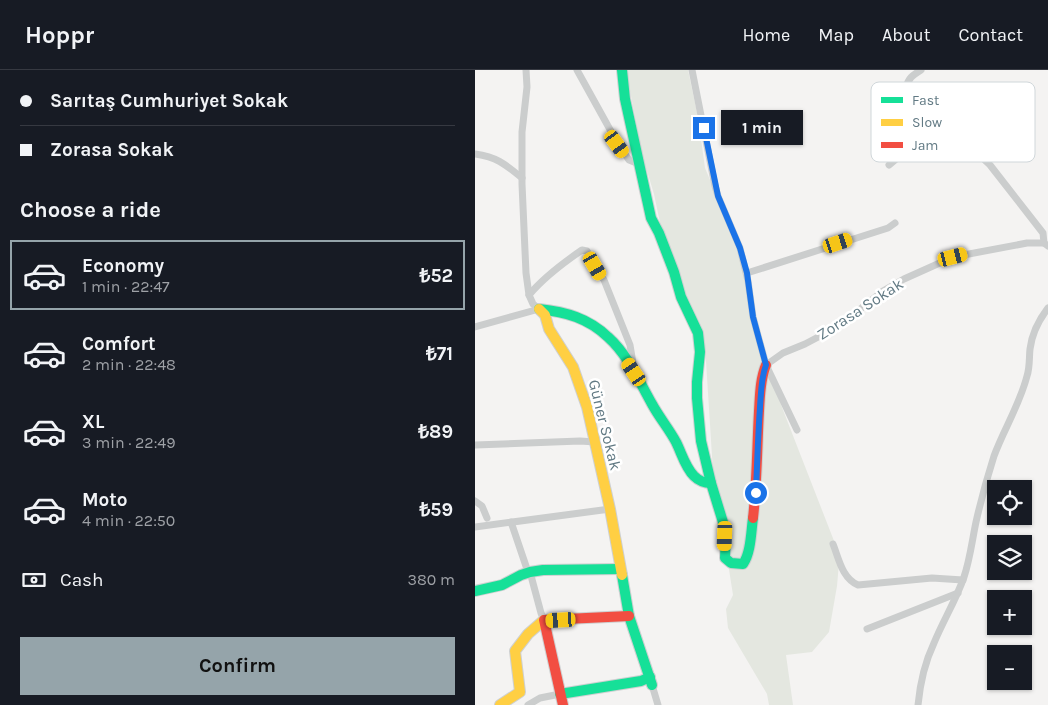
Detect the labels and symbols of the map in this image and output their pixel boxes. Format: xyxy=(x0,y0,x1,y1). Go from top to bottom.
legend xyxy=(871,82,1035,162)
text: Fast xyxy=(912,92,939,109)
callout: 1 min xyxy=(721,110,804,146)
text: Slow xyxy=(912,114,942,131)
route end xyxy=(693,117,715,139)
car xyxy=(602,127,631,161)
text: Jam xyxy=(912,137,938,154)
car xyxy=(821,231,854,255)
car xyxy=(936,246,969,268)
car xyxy=(581,249,608,283)
street label: Zorasa Sokak xyxy=(813,274,907,344)
car xyxy=(619,355,648,389)
street label: Güner Sokak xyxy=(585,378,625,472)
route start xyxy=(745,482,767,504)
car xyxy=(716,521,733,551)
car xyxy=(545,612,576,628)

